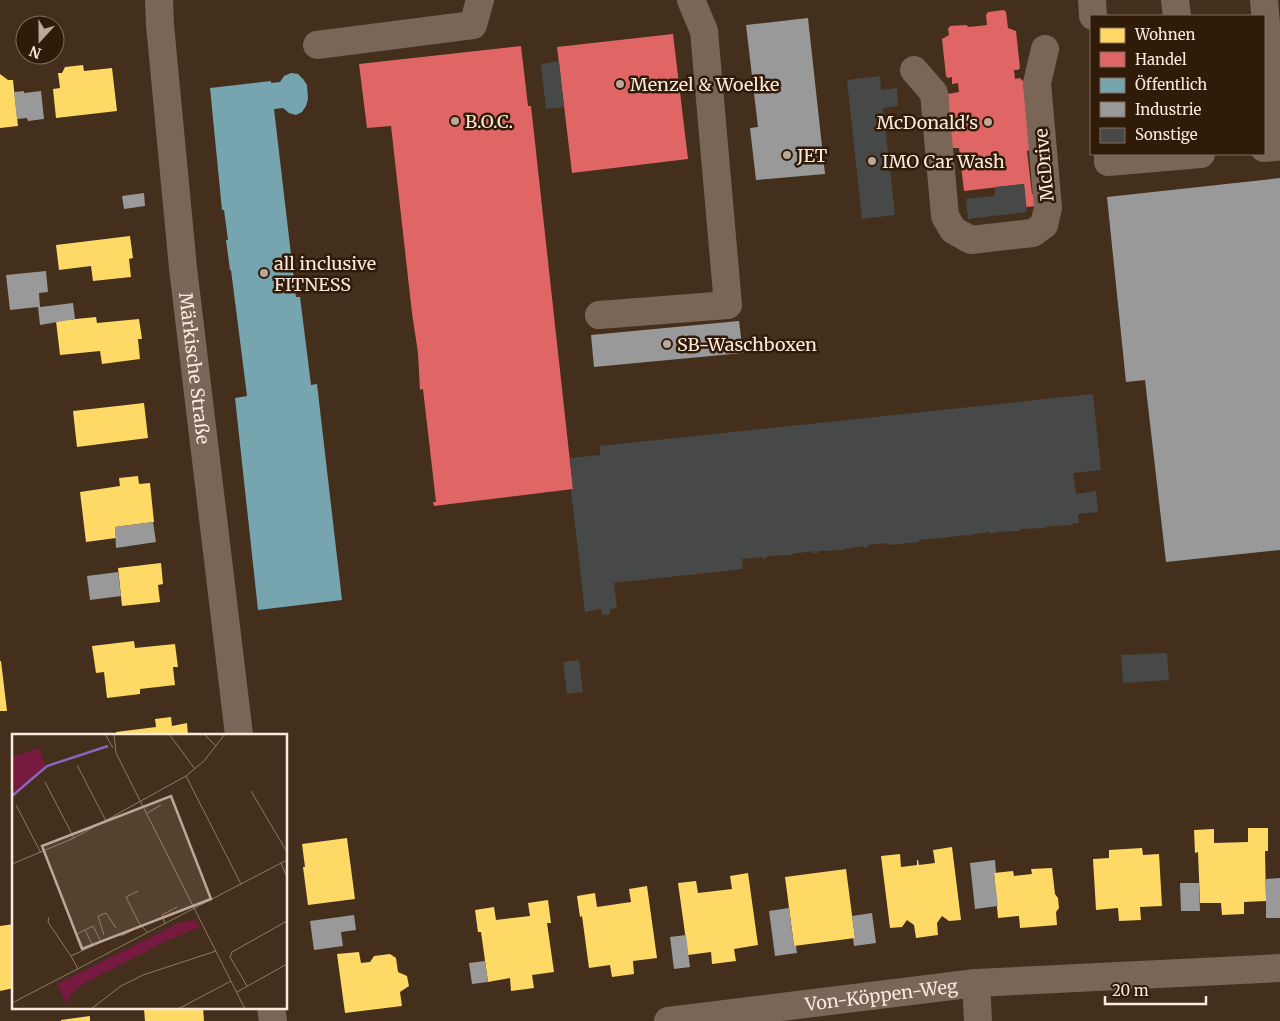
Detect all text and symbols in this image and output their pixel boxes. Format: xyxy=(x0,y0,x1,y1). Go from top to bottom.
north arrow xyxy=(15,15,65,65)
legend xyxy=(1090,15,1265,155)
text: Wohnen xyxy=(1134,25,1195,44)
text: N xyxy=(27,42,44,63)
text: Handel xyxy=(1135,50,1187,69)
place label: Menzel & Woelke xyxy=(630,73,779,96)
text: Öffentlich xyxy=(1135,74,1207,94)
marker: Menzel & Woelke xyxy=(614,78,626,90)
text: Industrie xyxy=(1135,100,1202,119)
place label: B.O.C. xyxy=(465,110,513,133)
place label: McDonald's xyxy=(876,111,978,134)
marker: B.O.C. xyxy=(449,115,461,127)
marker: McDonald's xyxy=(982,116,994,128)
text: Sonstige xyxy=(1135,125,1198,144)
street label: McDrive xyxy=(1029,128,1059,202)
place label: JET xyxy=(796,144,828,167)
marker: JET xyxy=(781,149,793,161)
place label: IMO Car Wash xyxy=(882,150,1005,173)
marker: IMO Car Wash xyxy=(866,155,878,167)
place label: all inclusive FITNESS xyxy=(274,252,376,296)
marker: all inclusive FITNESS xyxy=(258,267,270,279)
street label: Märkische Straße xyxy=(175,291,216,445)
place label: SB-Waschboxen xyxy=(677,333,817,356)
marker: SB-Waschboxen xyxy=(661,338,673,350)
inset map xyxy=(12,734,288,1008)
street label: Von-Köppen-Weg xyxy=(803,974,959,1016)
scale bar xyxy=(1105,974,1206,1006)
text: 20 m xyxy=(1112,981,1149,1000)

